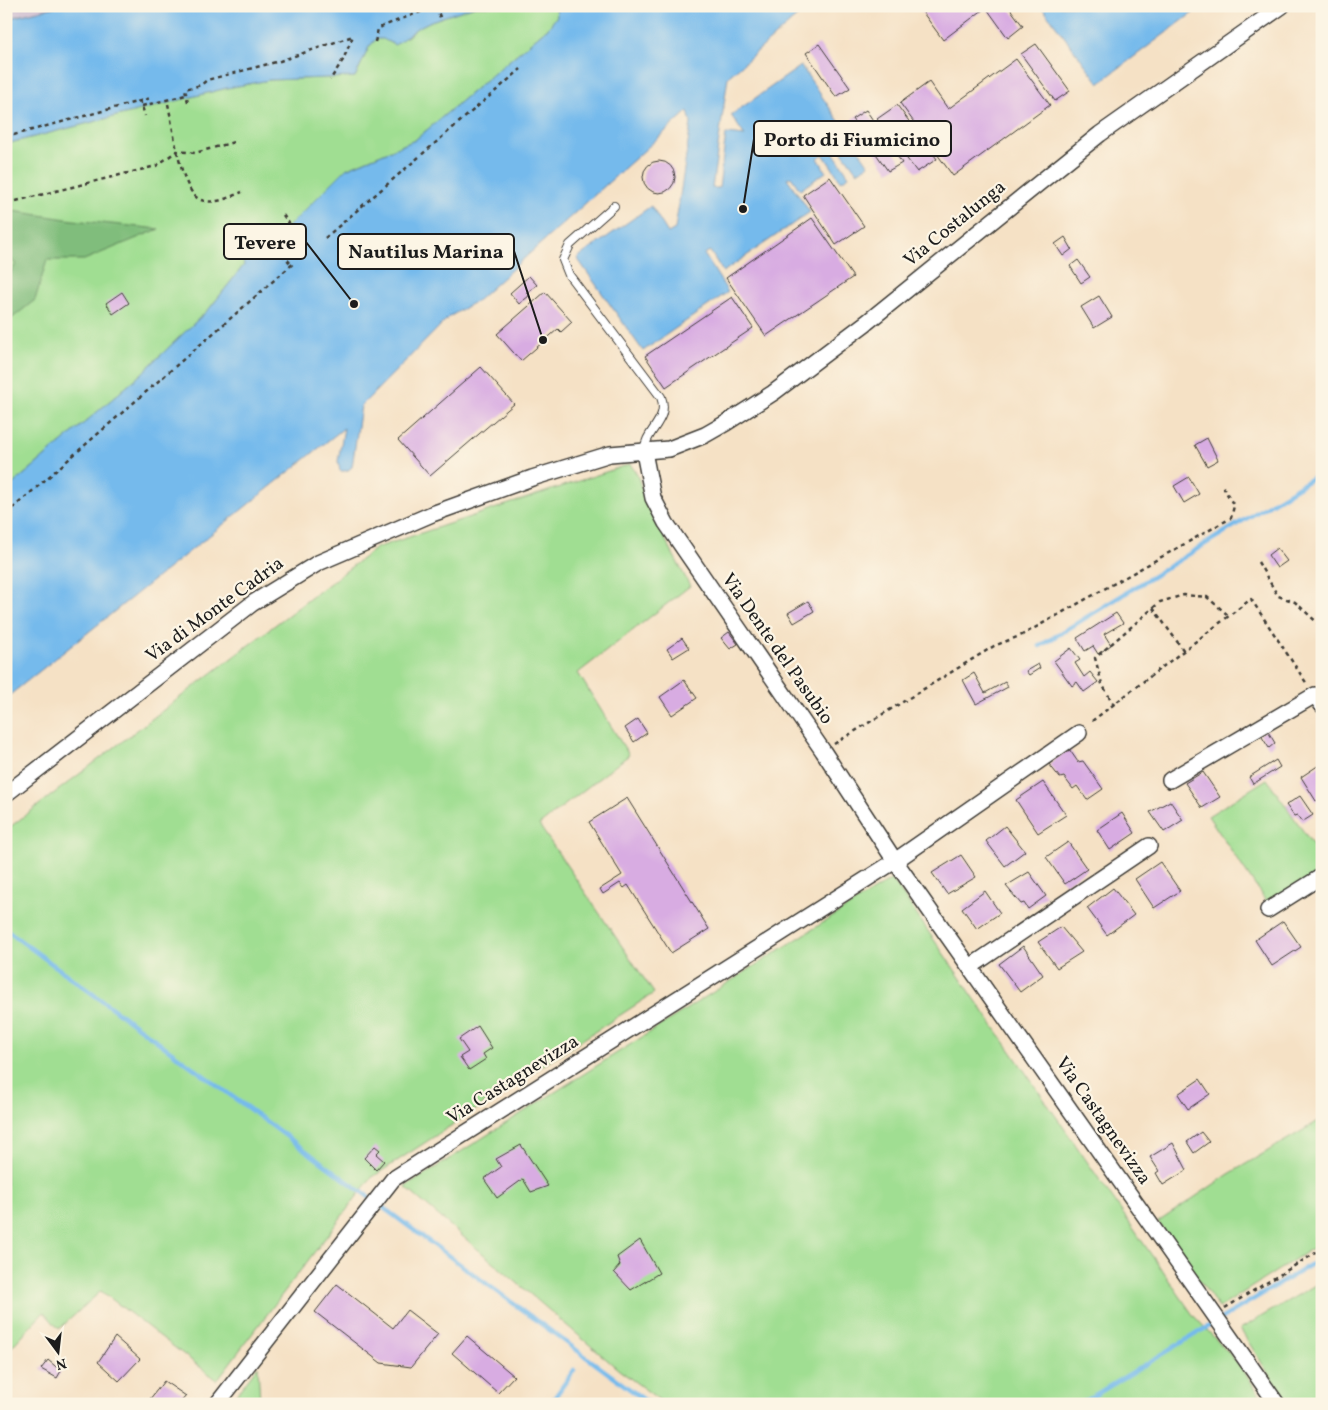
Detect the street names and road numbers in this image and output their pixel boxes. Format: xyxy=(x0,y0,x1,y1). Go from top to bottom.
street label: Via Costalunga xyxy=(898,175,1012,273)
street label: Via di Monte Cadria xyxy=(141,551,289,669)
street label: Via Dente del Pasubio xyxy=(715,568,839,730)
street label: Via Castagnevizza xyxy=(442,1029,584,1131)
street label: Via Castagnevizza xyxy=(1049,1052,1157,1190)

